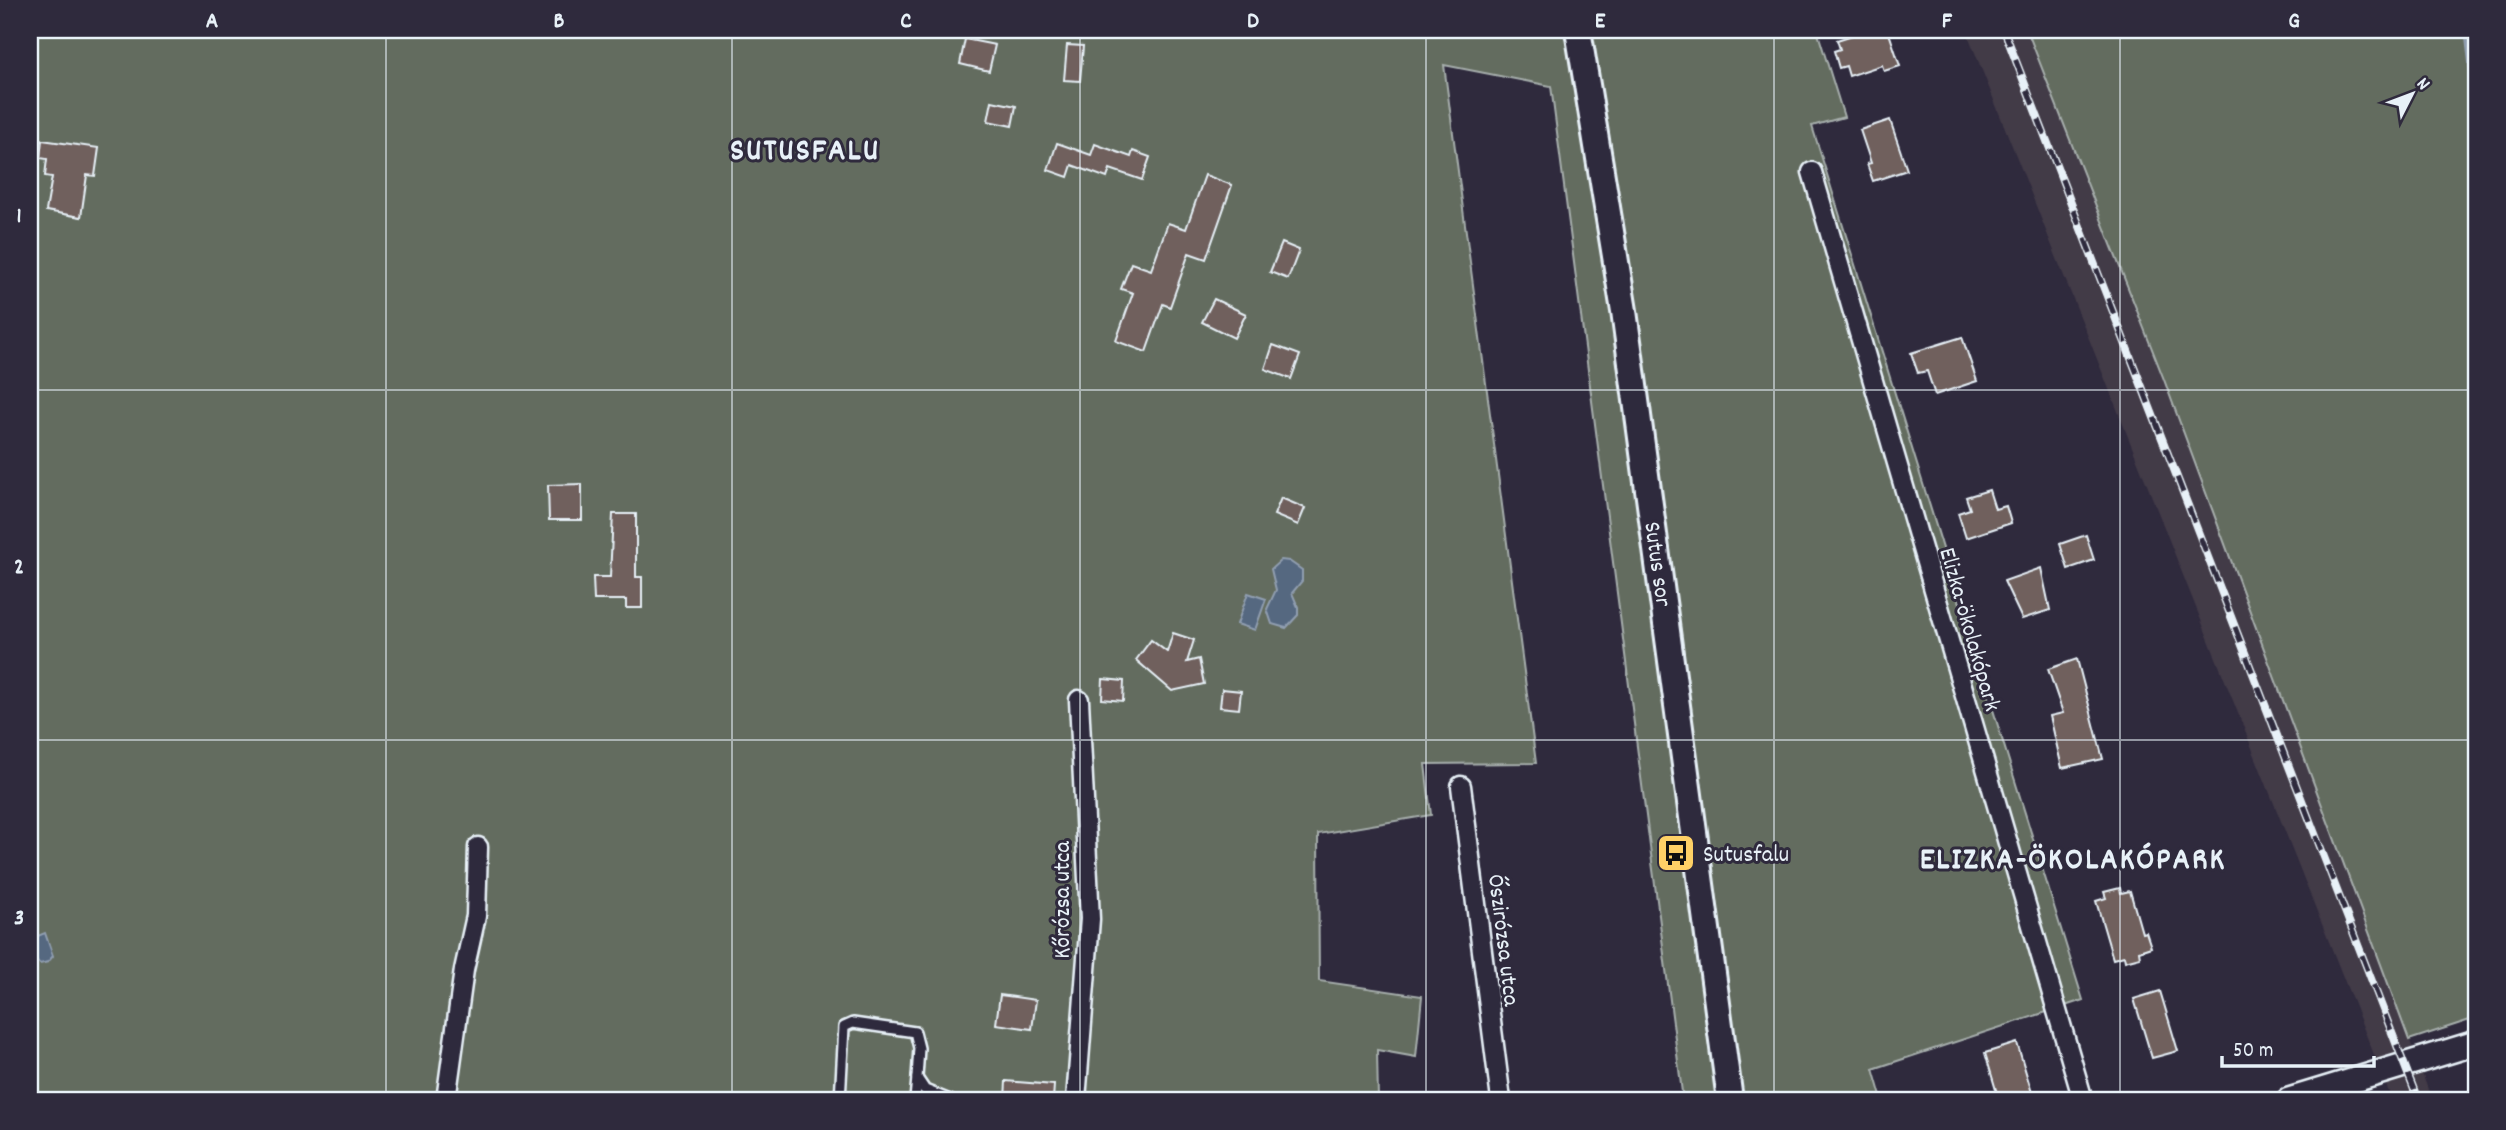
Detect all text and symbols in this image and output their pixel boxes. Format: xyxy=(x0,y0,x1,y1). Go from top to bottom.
text: A xyxy=(206,6,218,39)
text: B xyxy=(554,6,565,39)
text: C xyxy=(900,6,912,39)
text: D xyxy=(1247,6,1259,39)
text: E xyxy=(1595,6,1606,39)
text: F xyxy=(1942,6,1953,39)
text: G xyxy=(2288,6,2300,39)
north arrow xyxy=(2376,60,2446,130)
text: N xyxy=(2409,72,2435,97)
district label: SUTUSFALU xyxy=(730,130,880,176)
text: 1 xyxy=(16,201,22,234)
street label: Sutus sor xyxy=(1633,520,1679,609)
street label: Elizka-ökolakópark xyxy=(1928,544,2008,716)
text: 2 xyxy=(14,552,24,585)
bus stop icon: Sutusfalu xyxy=(1655,832,1697,874)
place label: Sutusfalu xyxy=(1703,839,1789,873)
district label: ELIZKA-ÖKOLAKÓPARK xyxy=(1920,839,2226,885)
street label: Kőrózsa utca xyxy=(1047,841,1081,959)
street label: Őszirózsa utca xyxy=(1477,873,1527,1009)
text: 3 xyxy=(14,903,24,936)
scale bar xyxy=(2222,1025,2375,1069)
text: 50 m xyxy=(2233,1037,2273,1067)

